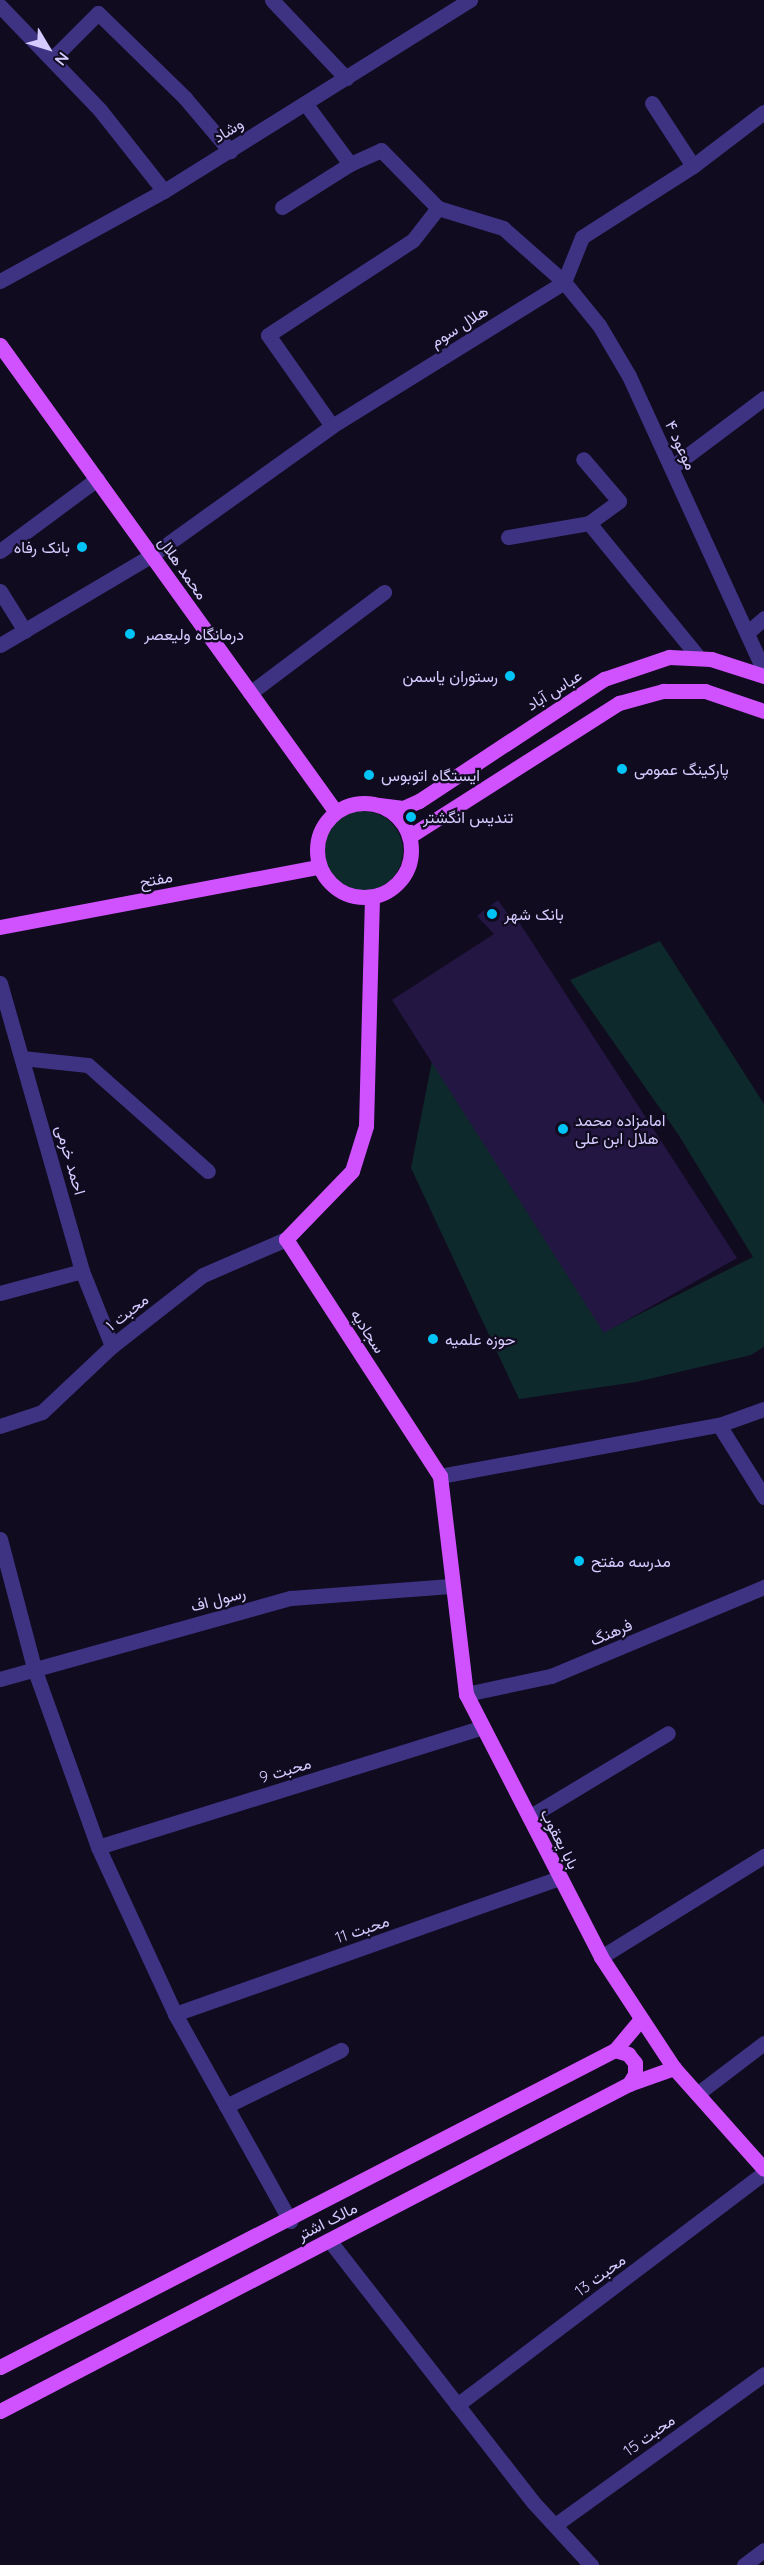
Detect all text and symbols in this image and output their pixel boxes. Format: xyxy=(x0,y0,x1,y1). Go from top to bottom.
north arrow xyxy=(18,18,78,78)
text: N xyxy=(51,48,74,70)
street label: وشاد xyxy=(210,113,246,147)
street label: هلال سوم xyxy=(427,301,491,351)
street label: موعود ۴ xyxy=(661,417,701,473)
street label: محمد هلال xyxy=(154,533,212,603)
place label: بانک رفاه xyxy=(14,537,70,557)
marker: بانک رفاه xyxy=(75,540,89,554)
place label: درمانگاه ولیعصر xyxy=(144,624,244,644)
marker: درمانگاه ولیعصر xyxy=(121,625,139,643)
place label: رستوران یاسمن xyxy=(403,666,498,686)
street label: عباس آباد xyxy=(523,666,585,714)
marker: رستوران یاسمن xyxy=(503,669,517,683)
place label: پارکینگ عمومی xyxy=(634,759,729,779)
marker: پارکینگ عمومی xyxy=(615,762,629,776)
place label: ایستگاه اتوبوس xyxy=(381,765,480,785)
marker: ایستگاه اتوبوس xyxy=(362,768,376,782)
place label: تندیس انگشتر xyxy=(423,807,513,827)
marker: تندیس انگشتر xyxy=(404,810,418,824)
street label: مفتح xyxy=(138,866,174,892)
place label: بانک شهر xyxy=(504,904,564,924)
marker: بانک شهر xyxy=(485,907,499,921)
place label: امامزاده محمد هلال ابن علی xyxy=(575,1110,665,1148)
marker: امامزاده محمد هلال ابن علی xyxy=(556,1122,570,1136)
street label: احمد خرمی xyxy=(52,1123,90,1197)
street label: محبت ۱ xyxy=(102,1289,152,1335)
street label: سجادیه xyxy=(347,1305,389,1357)
place label: حوزه علمیه xyxy=(445,1329,516,1349)
marker: حوزه علمیه xyxy=(426,1332,440,1346)
place label: مدرسه مفتح xyxy=(591,1551,671,1571)
marker: مدرسه مفتح xyxy=(572,1554,586,1568)
street label: رسول اف xyxy=(188,1582,248,1616)
street label: فرهنگ xyxy=(587,1615,635,1649)
street label: محبت 9 xyxy=(257,1753,313,1787)
street label: بابا یعقوب xyxy=(537,1806,583,1872)
street label: محبت 11 xyxy=(332,1911,392,1947)
street label: مالک اشتر xyxy=(294,2198,360,2244)
street label: محبت 13 xyxy=(571,2250,629,2300)
street label: محبت 15 xyxy=(620,2410,678,2460)

